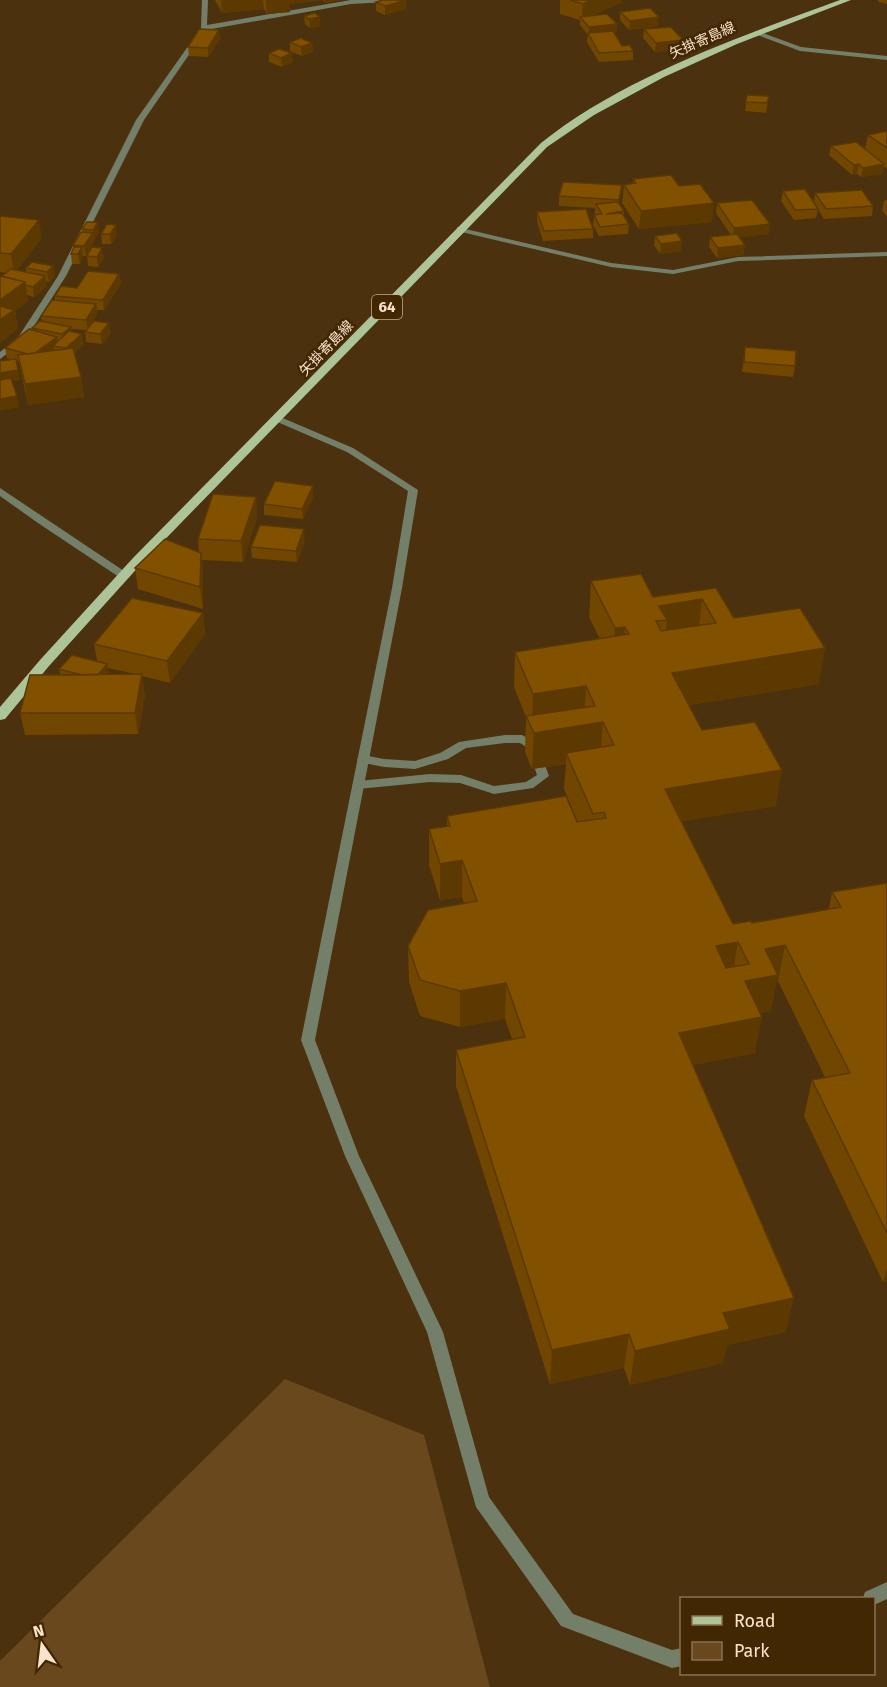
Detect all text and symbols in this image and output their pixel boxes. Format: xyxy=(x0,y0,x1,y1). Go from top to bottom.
street label: 矢掛寄島線 xyxy=(667,18,738,62)
road number: 64 xyxy=(372,295,402,319)
street label: 矢掛寄島線 xyxy=(296,317,357,379)
legend xyxy=(680,1597,875,1675)
text: Road xyxy=(734,1610,776,1632)
north arrow xyxy=(12,1615,72,1675)
text: N xyxy=(31,1620,46,1641)
text: Park xyxy=(734,1640,770,1662)

